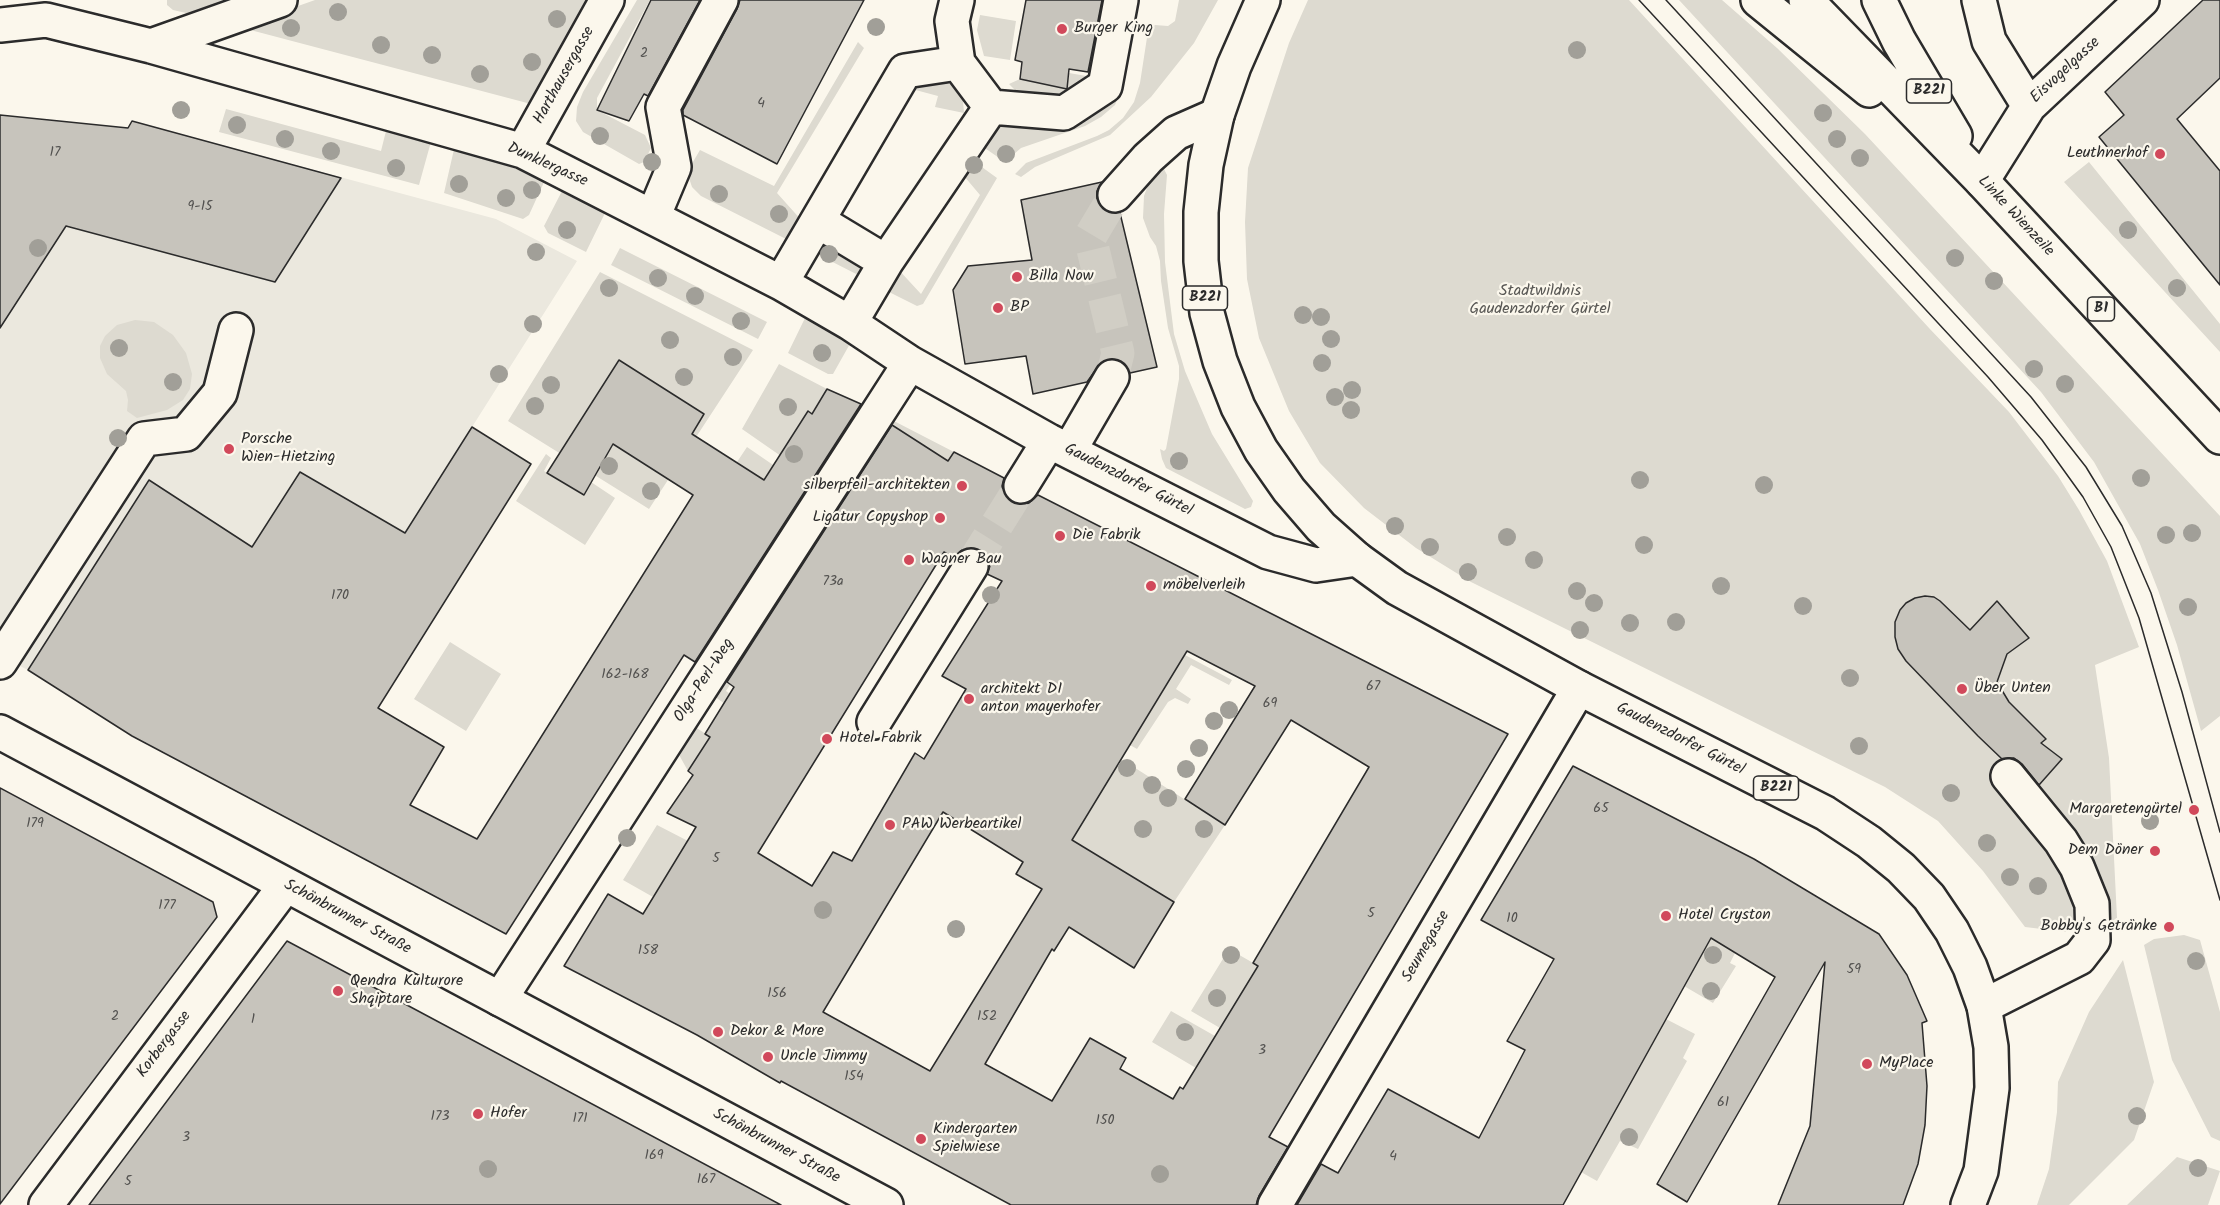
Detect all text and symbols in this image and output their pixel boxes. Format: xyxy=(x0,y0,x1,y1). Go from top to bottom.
place label: Burger King xyxy=(1074,19,1153,39)
marker: Burger King xyxy=(1055,22,1069,36)
street label: Harthausergasse xyxy=(530,24,600,128)
street label: Eisvogelgasse xyxy=(2027,34,2105,108)
house number: 2 xyxy=(640,47,648,63)
road number: B221 xyxy=(1906,79,1952,103)
house number: 4 xyxy=(757,97,765,113)
street label: Dunklergasse xyxy=(504,140,590,192)
place label: Leuthnerhof xyxy=(2067,144,2148,164)
house number: 17 xyxy=(50,146,60,162)
marker: Leuthnerhof xyxy=(2153,147,2167,161)
street label: Linke Wienzeile xyxy=(1973,173,2057,261)
house number: 9-15 xyxy=(187,200,213,216)
place label: Billa Now xyxy=(1029,267,1094,287)
marker: Billa Now xyxy=(1010,270,1024,284)
park label: Stadtwildnis Gaudenzdorfer Gürtel xyxy=(1469,282,1611,320)
road number: B221 xyxy=(1182,286,1228,310)
road number: B1 xyxy=(2088,297,2114,321)
place label: BP xyxy=(1010,298,1029,318)
marker: BP xyxy=(991,301,1005,315)
place label: Porsche Wien-Hietzing xyxy=(241,430,335,468)
street label: Gaudenzdorfer Gürtel xyxy=(1061,440,1195,522)
marker: Porsche Wien-Hietzing xyxy=(222,442,236,456)
place label: silberpfeil-architekten xyxy=(804,476,950,496)
marker: silberpfeil-architekten xyxy=(955,479,969,493)
place label: Ligatur Copyshop xyxy=(812,508,928,528)
marker: Ligatur Copyshop xyxy=(933,511,947,525)
place label: Die Fabrik xyxy=(1072,526,1141,546)
marker: Die Fabrik xyxy=(1053,529,1067,543)
place label: Wagner Bau xyxy=(921,550,1001,570)
marker: Wagner Bau xyxy=(902,553,916,567)
house number: 73a xyxy=(822,575,844,591)
place label: möbelverleih xyxy=(1163,576,1245,596)
marker: möbelverleih xyxy=(1144,579,1158,593)
house number: 170 xyxy=(331,589,349,605)
street label: Olga-Perl-Weg xyxy=(671,636,739,726)
house number: 162-168 xyxy=(601,668,649,684)
place label: Über Unten xyxy=(1974,679,2051,699)
place label: architekt DI anton mayerhofer xyxy=(981,680,1100,718)
house number: 67 xyxy=(1366,680,1380,696)
marker: Über Unten xyxy=(1955,682,1969,696)
marker: architekt DI anton mayerhofer xyxy=(962,692,976,706)
house number: 69 xyxy=(1263,697,1277,713)
street label: Gaudenzdorfer Gürtel xyxy=(1613,699,1747,781)
place label: Hotel Fabrik xyxy=(839,729,922,749)
marker: Hotel Fabrik xyxy=(820,732,834,746)
road number: B221 xyxy=(1754,776,1798,800)
place label: Margaretengürtel xyxy=(2069,800,2182,820)
house number: 65 xyxy=(1593,802,1609,818)
marker: Margaretengürtel xyxy=(2187,803,2201,817)
place label: PAW Werbeartikel xyxy=(902,815,1021,835)
house number: 179 xyxy=(26,817,44,833)
marker: PAW Werbeartikel xyxy=(883,818,897,832)
place label: Dem Döner xyxy=(2068,841,2143,861)
marker: Dem Döner xyxy=(2148,844,2162,858)
house number: 5 xyxy=(712,852,720,868)
street label: Schönbrunner Straße xyxy=(280,876,414,960)
house number: 177 xyxy=(158,899,176,915)
place label: Hotel Cryston xyxy=(1678,906,1771,926)
house number: 5 xyxy=(1367,907,1375,923)
street label: Seumegasse xyxy=(1399,908,1455,986)
marker: Hotel Cryston xyxy=(1659,909,1673,923)
house number: 10 xyxy=(1506,912,1518,928)
place label: Bobby's Getränke xyxy=(2040,917,2157,937)
marker: Bobby's Getränke xyxy=(2162,920,2176,934)
house number: 158 xyxy=(638,944,658,960)
house number: 59 xyxy=(1847,963,1861,979)
place label: Qendra Kulturore Shqiptare xyxy=(350,972,463,1010)
marker: Qendra Kulturore Shqiptare xyxy=(331,984,345,998)
house number: 156 xyxy=(767,987,787,1003)
street label: Korbergasse xyxy=(134,1008,196,1082)
house number: 2 xyxy=(111,1010,119,1026)
house number: 152 xyxy=(977,1010,997,1026)
house number: 1 xyxy=(251,1013,255,1029)
place label: Dekor & More xyxy=(730,1022,824,1042)
marker: Dekor & More xyxy=(711,1025,725,1039)
house number: 3 xyxy=(1258,1044,1266,1060)
place label: Uncle Jimmy xyxy=(780,1047,867,1067)
marker: Uncle Jimmy xyxy=(761,1050,775,1064)
place label: MyPlace xyxy=(1879,1054,1934,1074)
marker: MyPlace xyxy=(1860,1057,1874,1071)
house number: 154 xyxy=(844,1070,864,1086)
house number: 61 xyxy=(1717,1096,1729,1112)
place label: Hofer xyxy=(490,1104,526,1124)
street label: Schönbrunner Straße xyxy=(709,1105,843,1189)
marker: Hofer xyxy=(471,1107,485,1121)
house number: 173 xyxy=(431,1110,449,1126)
house number: 171 xyxy=(572,1112,588,1128)
house number: 150 xyxy=(1096,1114,1114,1130)
place label: Kindergarten Spielwiese xyxy=(933,1120,1018,1158)
house number: 3 xyxy=(182,1131,190,1147)
marker: Kindergarten Spielwiese xyxy=(914,1132,928,1146)
house number: 169 xyxy=(644,1149,664,1165)
house number: 4 xyxy=(1389,1150,1397,1166)
house number: 167 xyxy=(697,1173,715,1189)
house number: 5 xyxy=(124,1175,132,1191)

